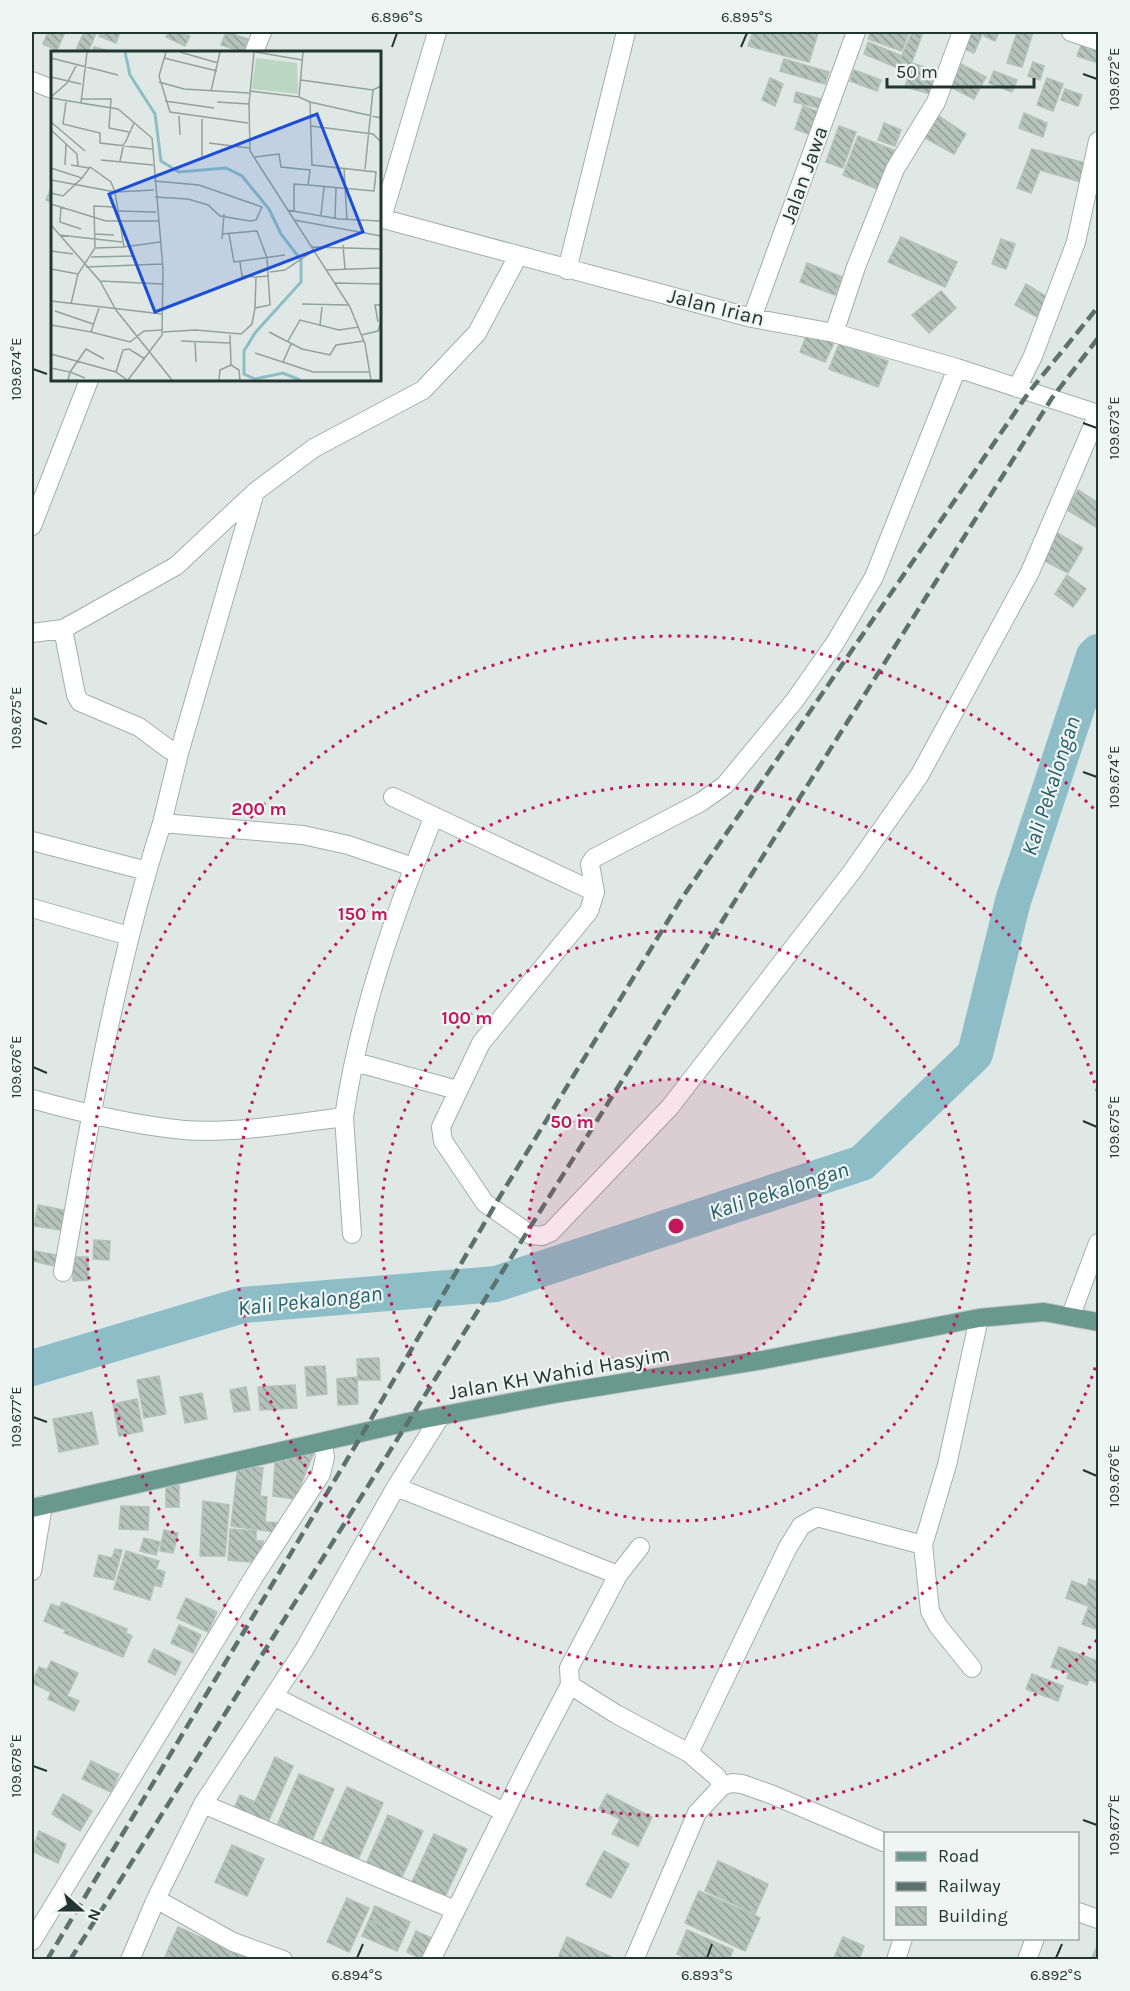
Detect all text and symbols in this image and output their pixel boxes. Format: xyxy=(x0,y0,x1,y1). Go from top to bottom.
text: 6.896°S xyxy=(371,8,423,26)
text: 6.895°S xyxy=(721,8,773,26)
text: 109.672°E xyxy=(1105,47,1123,111)
inset map xyxy=(51,51,381,381)
scale bar xyxy=(887,51,1034,89)
text: 50 m xyxy=(896,61,938,83)
street label: Jalan Jawa xyxy=(775,123,833,227)
street label: Jalan Irian xyxy=(665,283,767,331)
text: 109.674°E xyxy=(7,338,25,400)
text: 109.673°E xyxy=(1105,396,1123,460)
text: 109.675°E xyxy=(7,687,25,749)
water label: Kali Pekalongan xyxy=(1016,713,1086,859)
text: 109.674°E xyxy=(1105,746,1123,808)
text: 200 m xyxy=(231,798,287,820)
text: 150 m xyxy=(338,903,388,925)
text: 100 m xyxy=(442,1007,492,1029)
text: 109.676°E xyxy=(7,1036,25,1099)
text: 109.675°E xyxy=(1105,1096,1123,1158)
text: 50 m xyxy=(550,1111,594,1133)
water label: Kali Pekalongan xyxy=(706,1156,852,1226)
centre of rings xyxy=(666,1216,686,1236)
water label: Kali Pekalongan xyxy=(236,1280,384,1322)
street label: Jalan KH Wahid Hasyim xyxy=(446,1342,672,1404)
text: 109.677°E xyxy=(7,1386,25,1448)
text: 109.676°E xyxy=(1105,1445,1123,1508)
text: 109.678°E xyxy=(7,1734,25,1798)
text: 109.677°E xyxy=(1105,1794,1123,1856)
legend xyxy=(884,1832,1079,1940)
text: Road xyxy=(938,1845,979,1867)
text: Railway xyxy=(938,1875,1001,1897)
north arrow xyxy=(51,1880,111,1940)
text: Building xyxy=(938,1905,1008,1927)
text: N xyxy=(84,1906,105,1924)
text: 6.894°S xyxy=(331,1966,383,1984)
text: 6.893°S xyxy=(681,1966,733,1984)
text: 6.892°S xyxy=(1030,1966,1082,1984)

